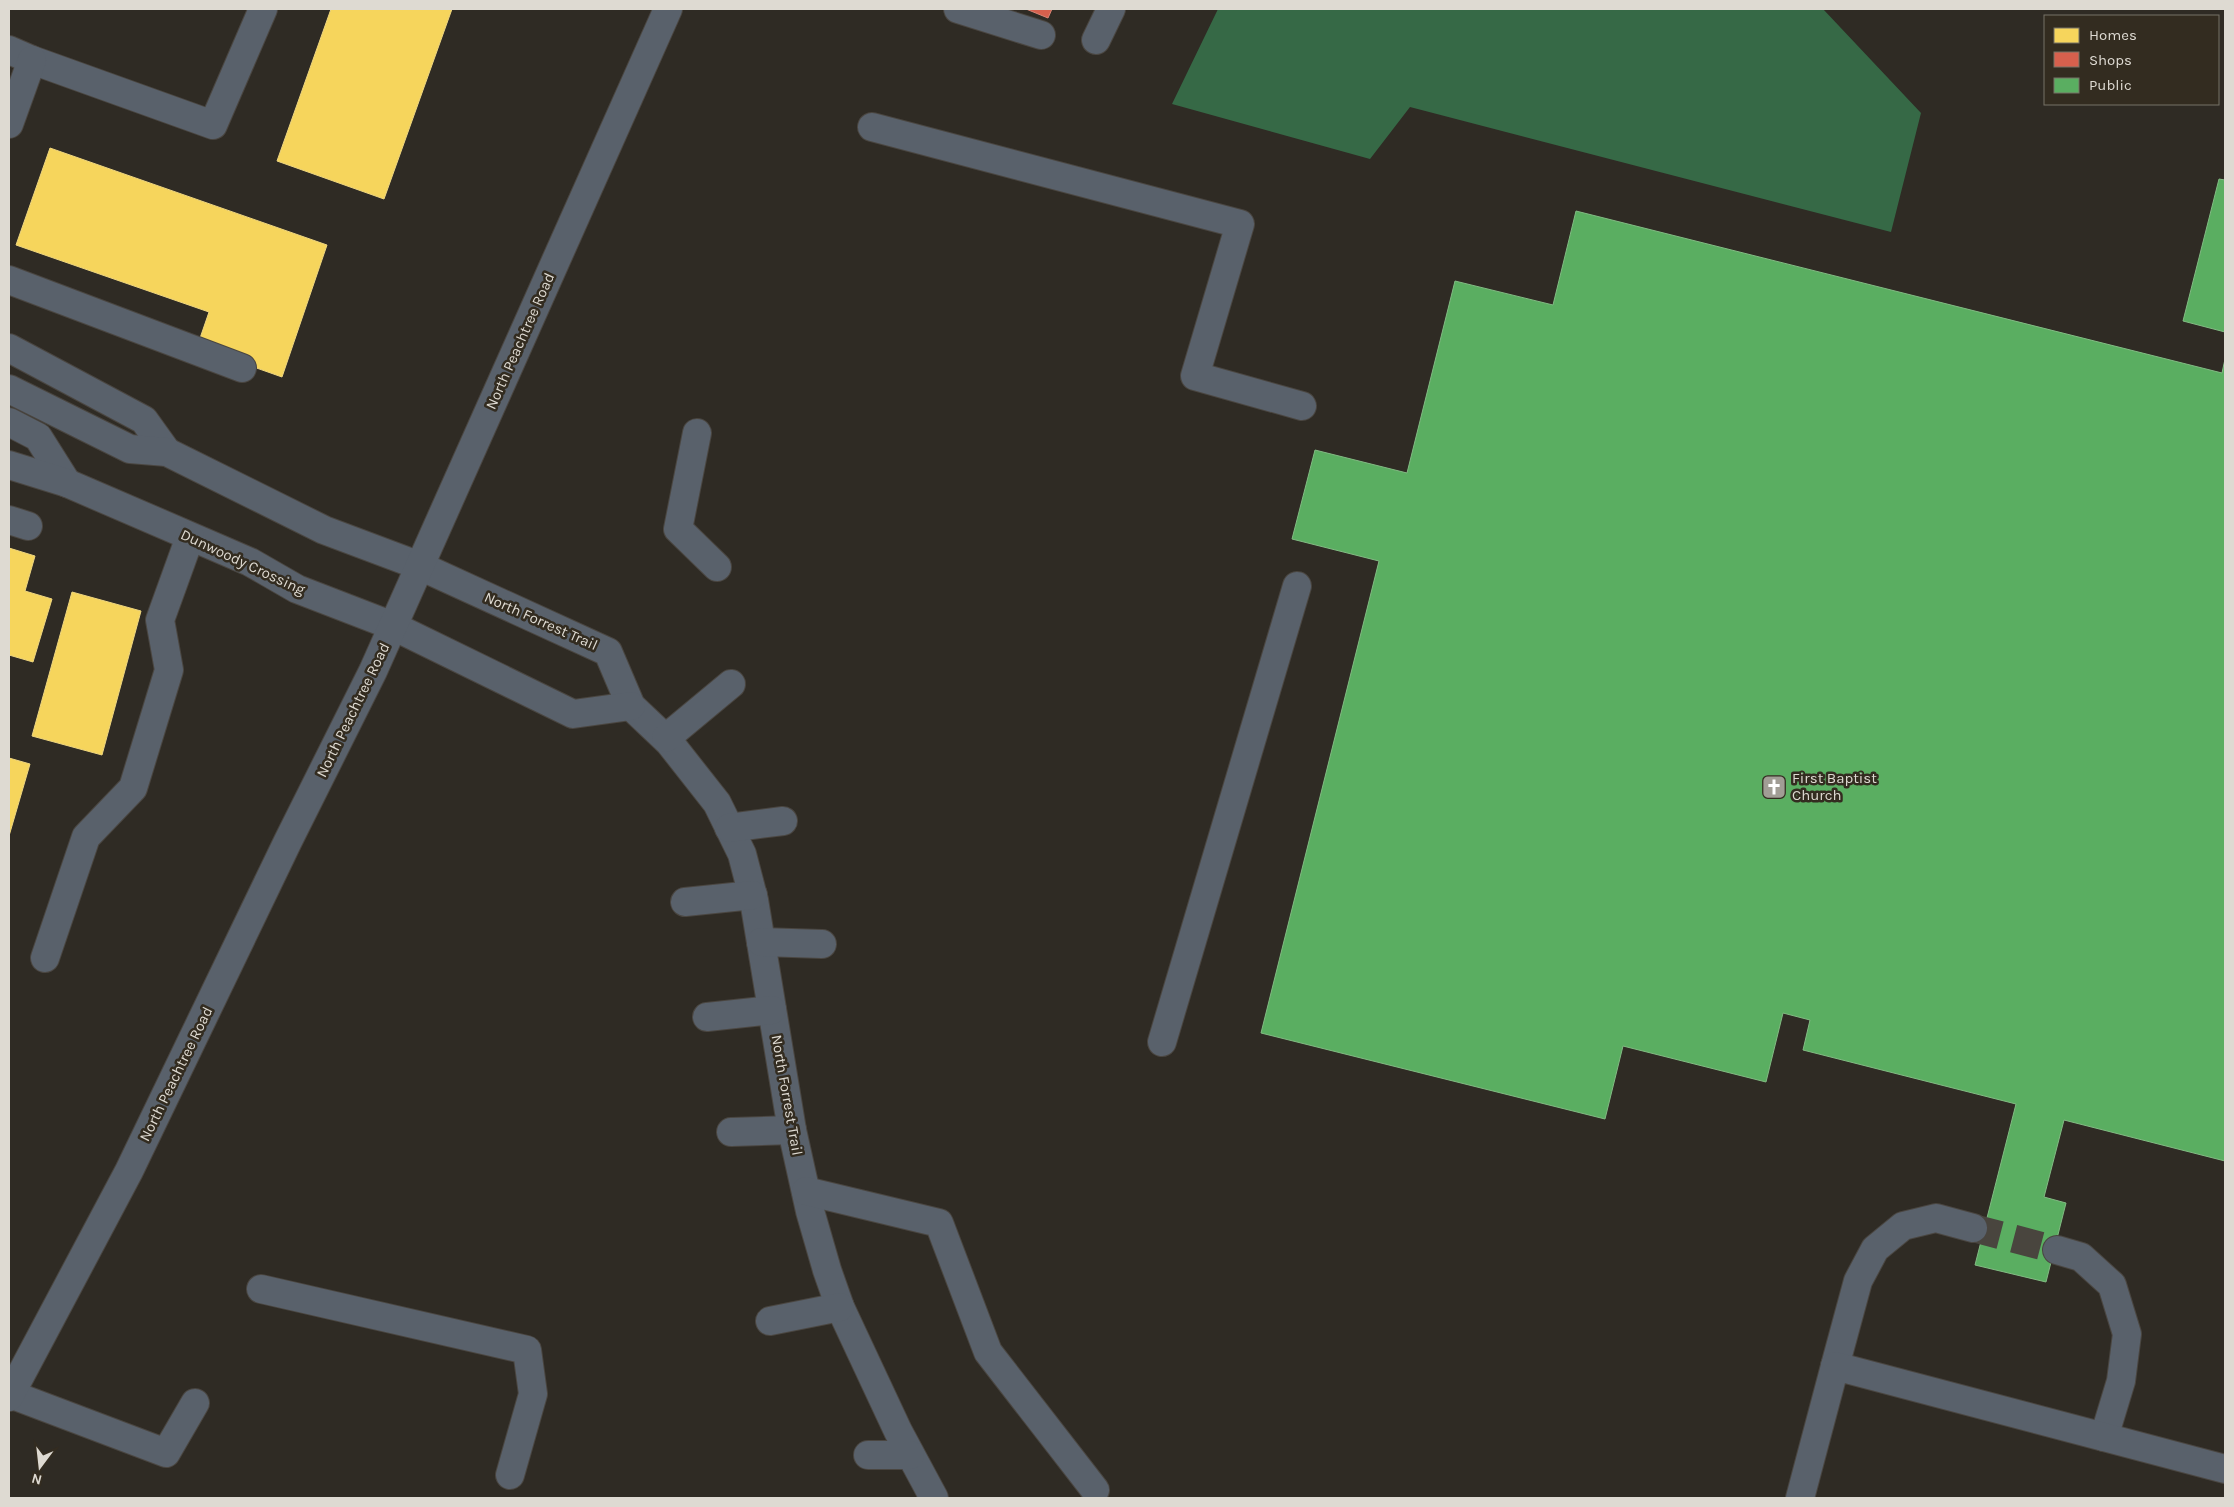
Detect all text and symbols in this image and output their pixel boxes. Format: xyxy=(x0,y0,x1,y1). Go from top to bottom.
legend xyxy=(2044,15,2219,105)
text: Homes xyxy=(2089,26,2137,44)
text: Shops xyxy=(2089,51,2132,69)
text: Public xyxy=(2089,76,2132,94)
street label: North Peachtree Road xyxy=(482,270,558,412)
street label: Dunwoody Crossing xyxy=(178,525,309,599)
street label: North Forrest Trail xyxy=(482,588,600,654)
street label: North Peachtree Road xyxy=(313,640,393,780)
place label: First Baptist Church xyxy=(1792,769,1877,804)
church icon: First Baptist Church xyxy=(1761,774,1787,800)
street label: North Peachtree Road xyxy=(136,1004,216,1144)
street label: North Forrest Trail xyxy=(768,1033,806,1157)
north arrow xyxy=(15,1442,65,1492)
text: N xyxy=(30,1470,44,1489)

